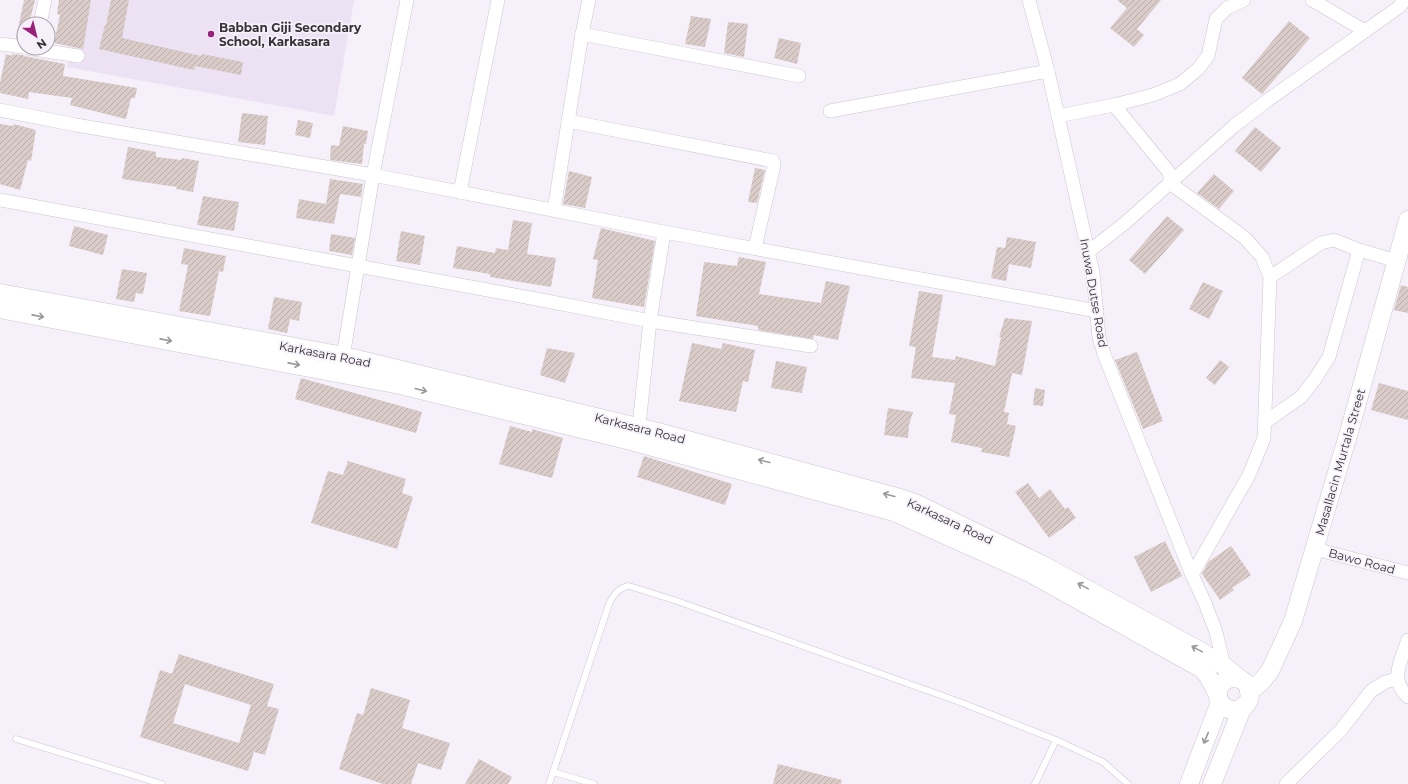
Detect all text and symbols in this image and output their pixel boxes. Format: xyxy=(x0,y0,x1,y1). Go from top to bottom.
north arrow xyxy=(16,16,56,56)
place label: Babban Giji Secondary School, Karkasara xyxy=(219,20,362,49)
marker: Babban Giji Secondary School, Karkasara xyxy=(206,29,216,39)
text: N xyxy=(34,36,49,52)
street label: Inuwa Dutse Road xyxy=(1077,237,1111,349)
one-way arrow xyxy=(31,312,44,320)
one-way arrow xyxy=(159,336,172,344)
street label: Karkasara Road xyxy=(278,338,372,370)
one-way arrow xyxy=(287,360,300,368)
one-way arrow xyxy=(414,387,427,394)
street label: Masallacin Murtala Street xyxy=(1312,387,1368,537)
street label: Karkasara Road xyxy=(593,409,687,447)
one-way arrow xyxy=(758,457,771,464)
one-way arrow xyxy=(883,491,896,498)
street label: Karkasara Road xyxy=(905,495,995,547)
street label: Bawo Road xyxy=(1327,545,1397,577)
one-way arrow xyxy=(1077,582,1089,590)
one-way arrow xyxy=(1191,644,1203,652)
one-way arrow xyxy=(1201,732,1209,744)

